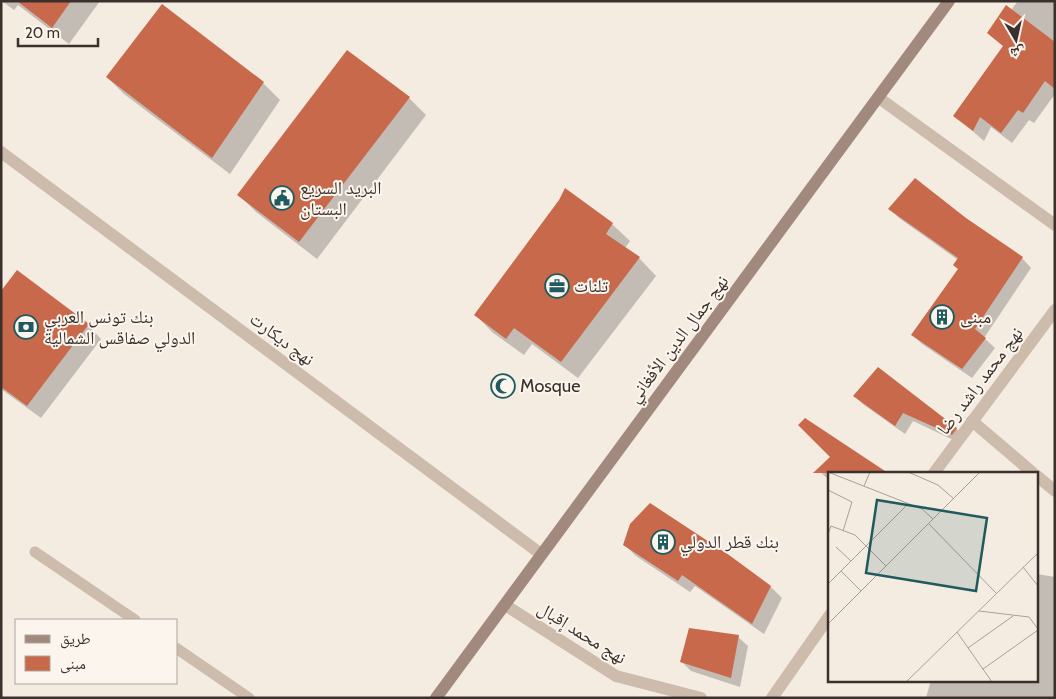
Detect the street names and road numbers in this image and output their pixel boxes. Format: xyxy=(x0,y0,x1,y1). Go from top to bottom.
street label: نهج جمال الدين الأفغاني xyxy=(623,271,736,409)
street label: نهج ديكارت xyxy=(245,308,319,371)
street label: نهج محمد راشد رضا xyxy=(932,323,1029,440)
street label: نهج محمد إقبال xyxy=(533,597,630,670)

